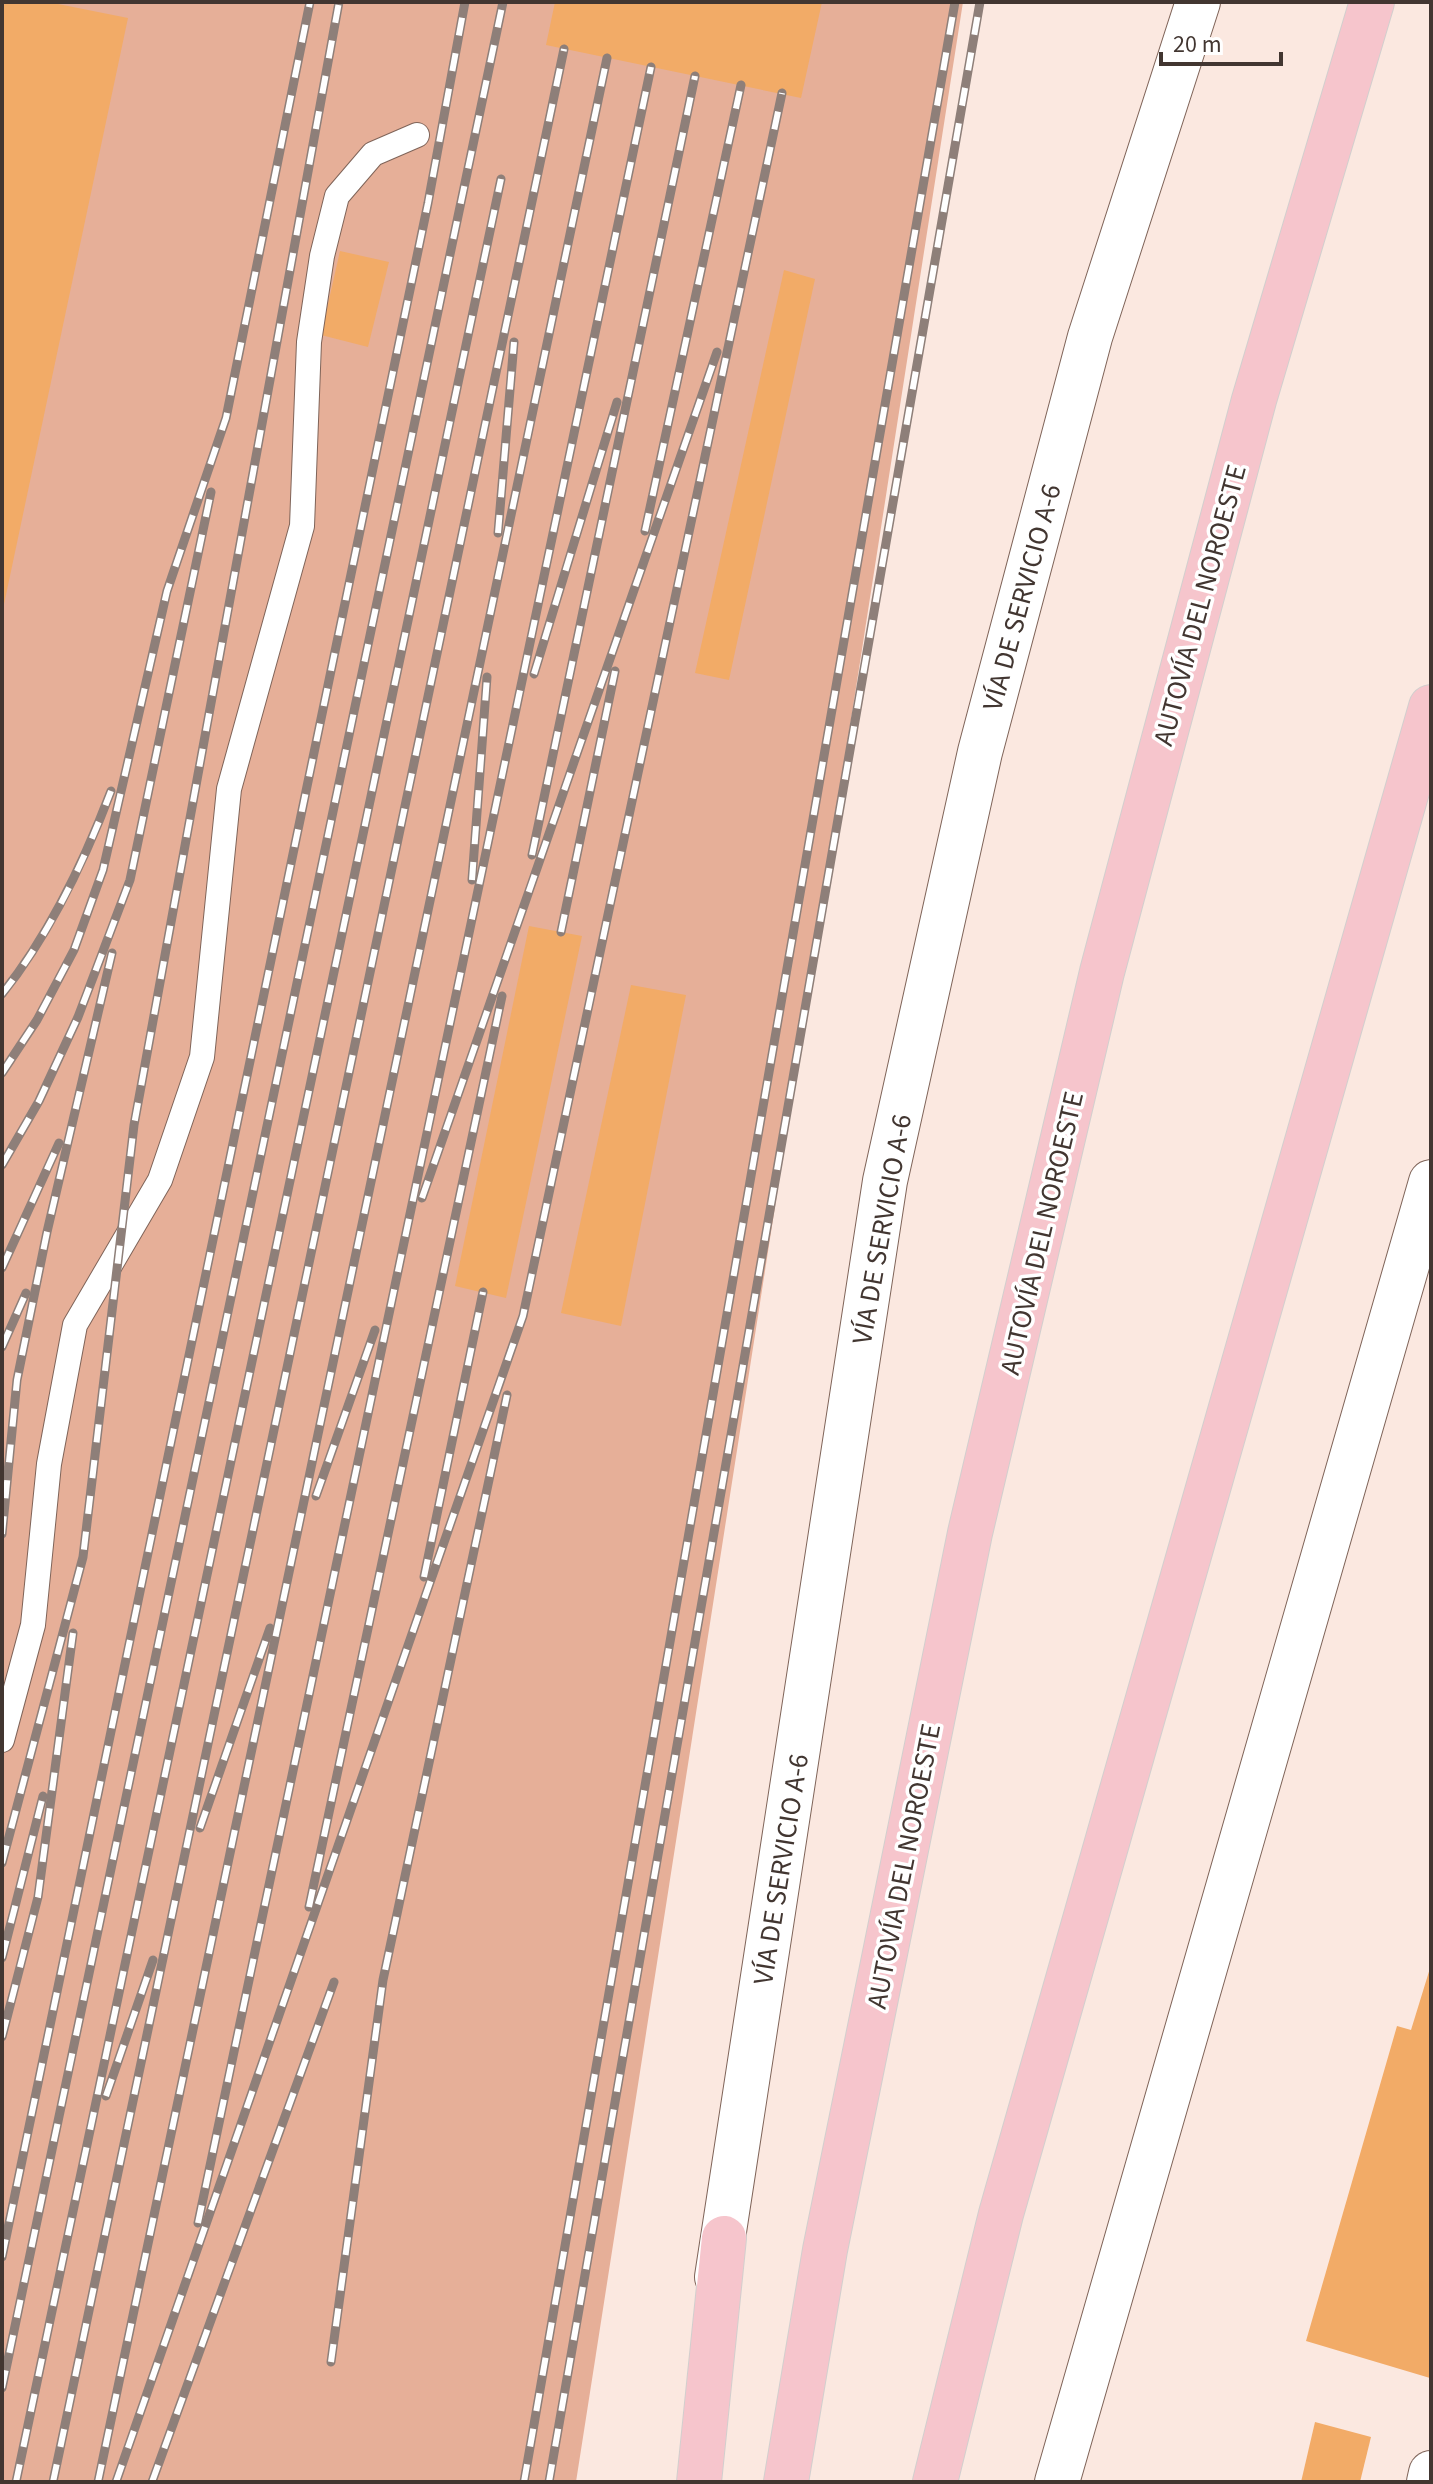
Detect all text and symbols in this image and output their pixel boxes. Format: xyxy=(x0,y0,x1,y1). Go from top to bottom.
scale bar xyxy=(1161,16,1281,66)
text: 20 m xyxy=(1173,27,1222,62)
street label: AUTOVÍA DEL NOROESTE xyxy=(1143,460,1257,750)
street label: VÍA DE SERVICIO A-6 xyxy=(972,479,1071,715)
street label: AUTOVÍA DEL NOROESTE xyxy=(990,1088,1094,1379)
street label: VÍA DE SERVICIO A-6 xyxy=(842,1111,922,1347)
street label: AUTOVÍA DEL NOROESTE xyxy=(857,1720,951,2012)
street label: VÍA DE SERVICIO A-6 xyxy=(743,1751,819,1987)

